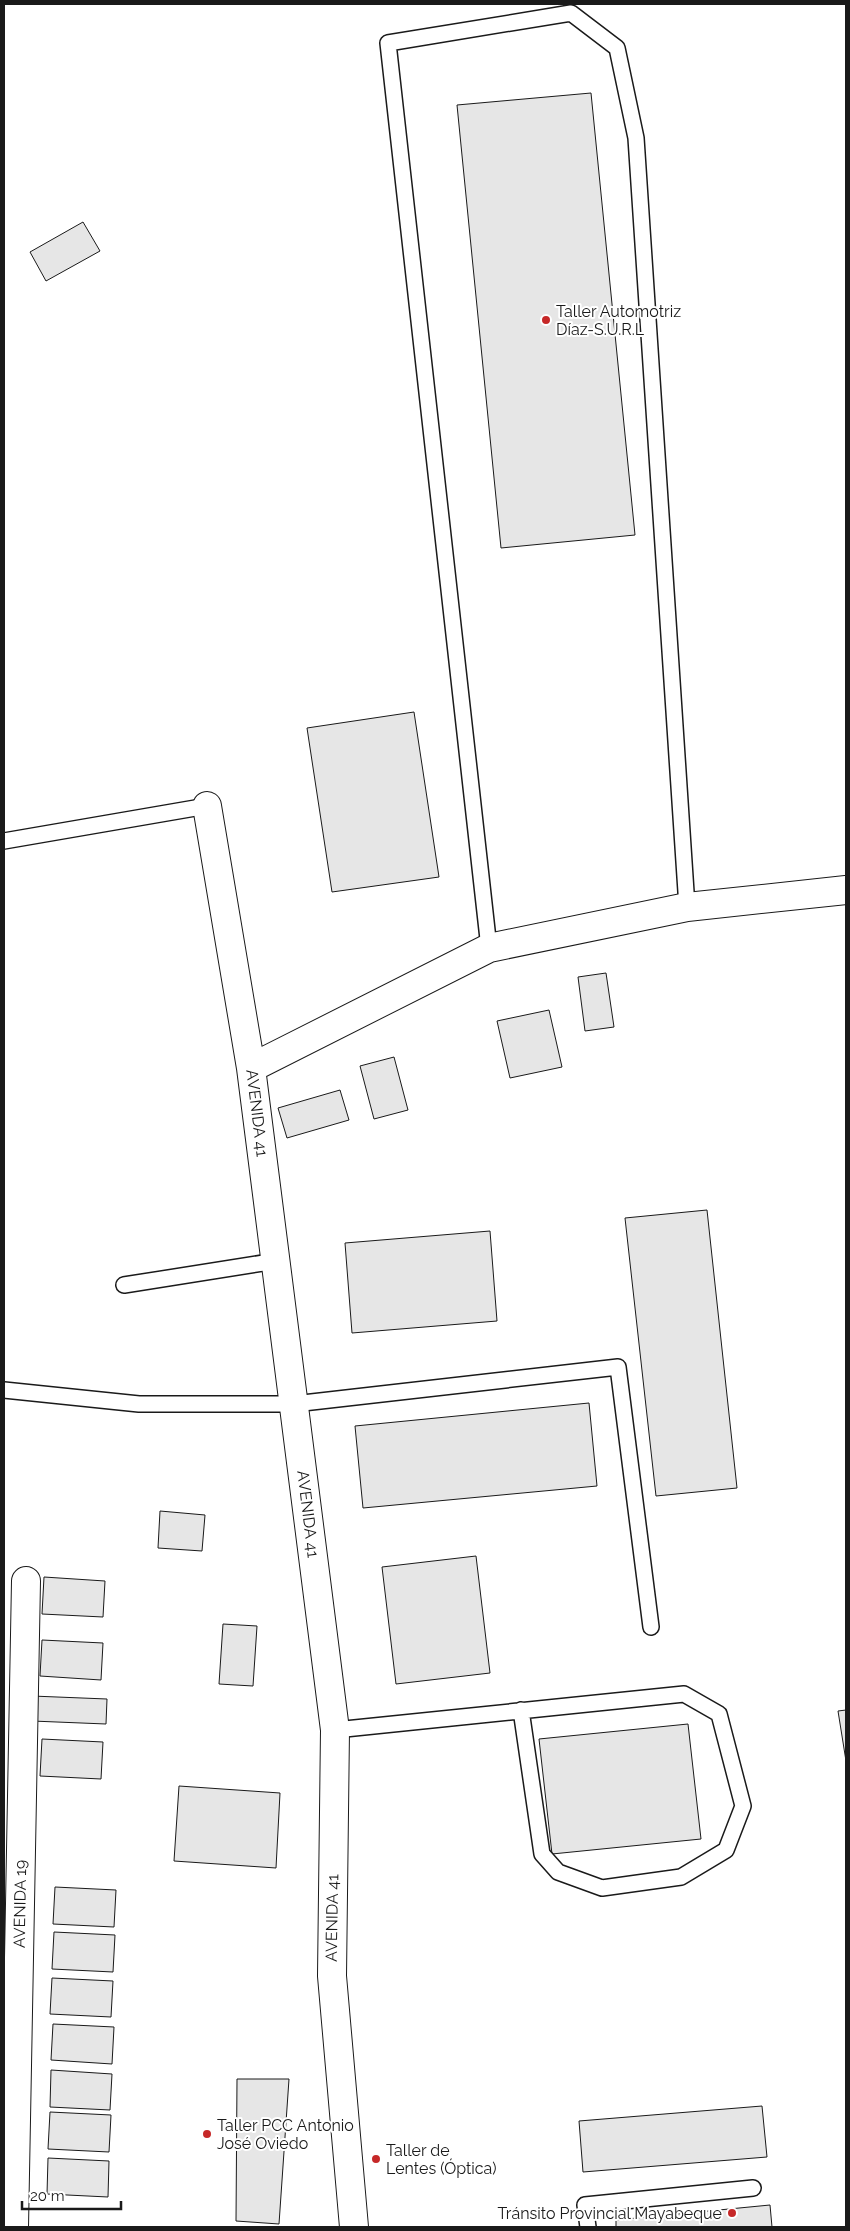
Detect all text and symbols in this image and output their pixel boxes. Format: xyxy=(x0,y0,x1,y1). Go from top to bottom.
place label: Taller Automotriz Díaz-S.U.R.L xyxy=(556,302,681,339)
marker: Taller Automotriz Díaz-S.U.R.L xyxy=(540,314,552,326)
street label: AVENIDA 41 xyxy=(242,1068,272,1158)
street label: AVENIDA 41 xyxy=(293,1469,323,1559)
street label: AVENIDA 19 xyxy=(10,1860,30,1948)
street label: AVENIDA 41 xyxy=(322,1874,342,1962)
place label: Taller PCC Antonio José Oviedo xyxy=(217,2116,354,2153)
marker: Taller PCC Antonio José Oviedo xyxy=(201,2128,213,2140)
place label: Taller de Lentes (Óptica) xyxy=(386,2141,497,2178)
marker: Taller de Lentes (Óptica) xyxy=(370,2153,382,2165)
scale bar xyxy=(22,2178,121,2210)
text: 20 m xyxy=(30,2187,65,2205)
place label: Tránsito Provincial Mayabeque xyxy=(498,2204,722,2223)
marker: Tránsito Provincial Mayabeque xyxy=(726,2207,738,2219)

